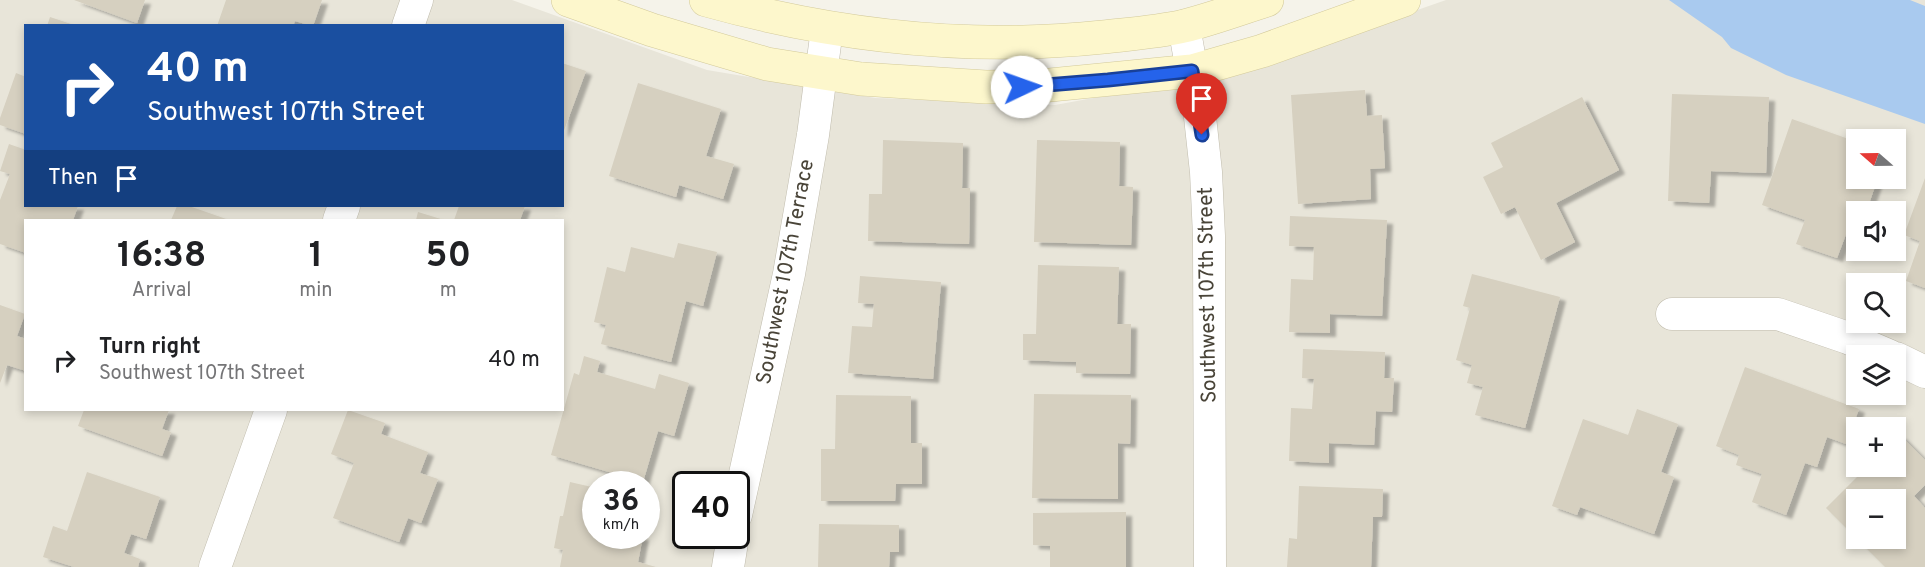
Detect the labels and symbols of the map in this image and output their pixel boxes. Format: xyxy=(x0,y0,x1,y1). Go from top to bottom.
position arrow xyxy=(990,55,1054,119)
pin xyxy=(1176,73,1227,135)
north arrow xyxy=(1846,129,1906,189)
street label: Southwest 107th Terrace xyxy=(751,157,821,387)
street label: Southwest 107th Street xyxy=(1193,187,1223,403)
speed limit sign: 40 xyxy=(672,471,750,549)

